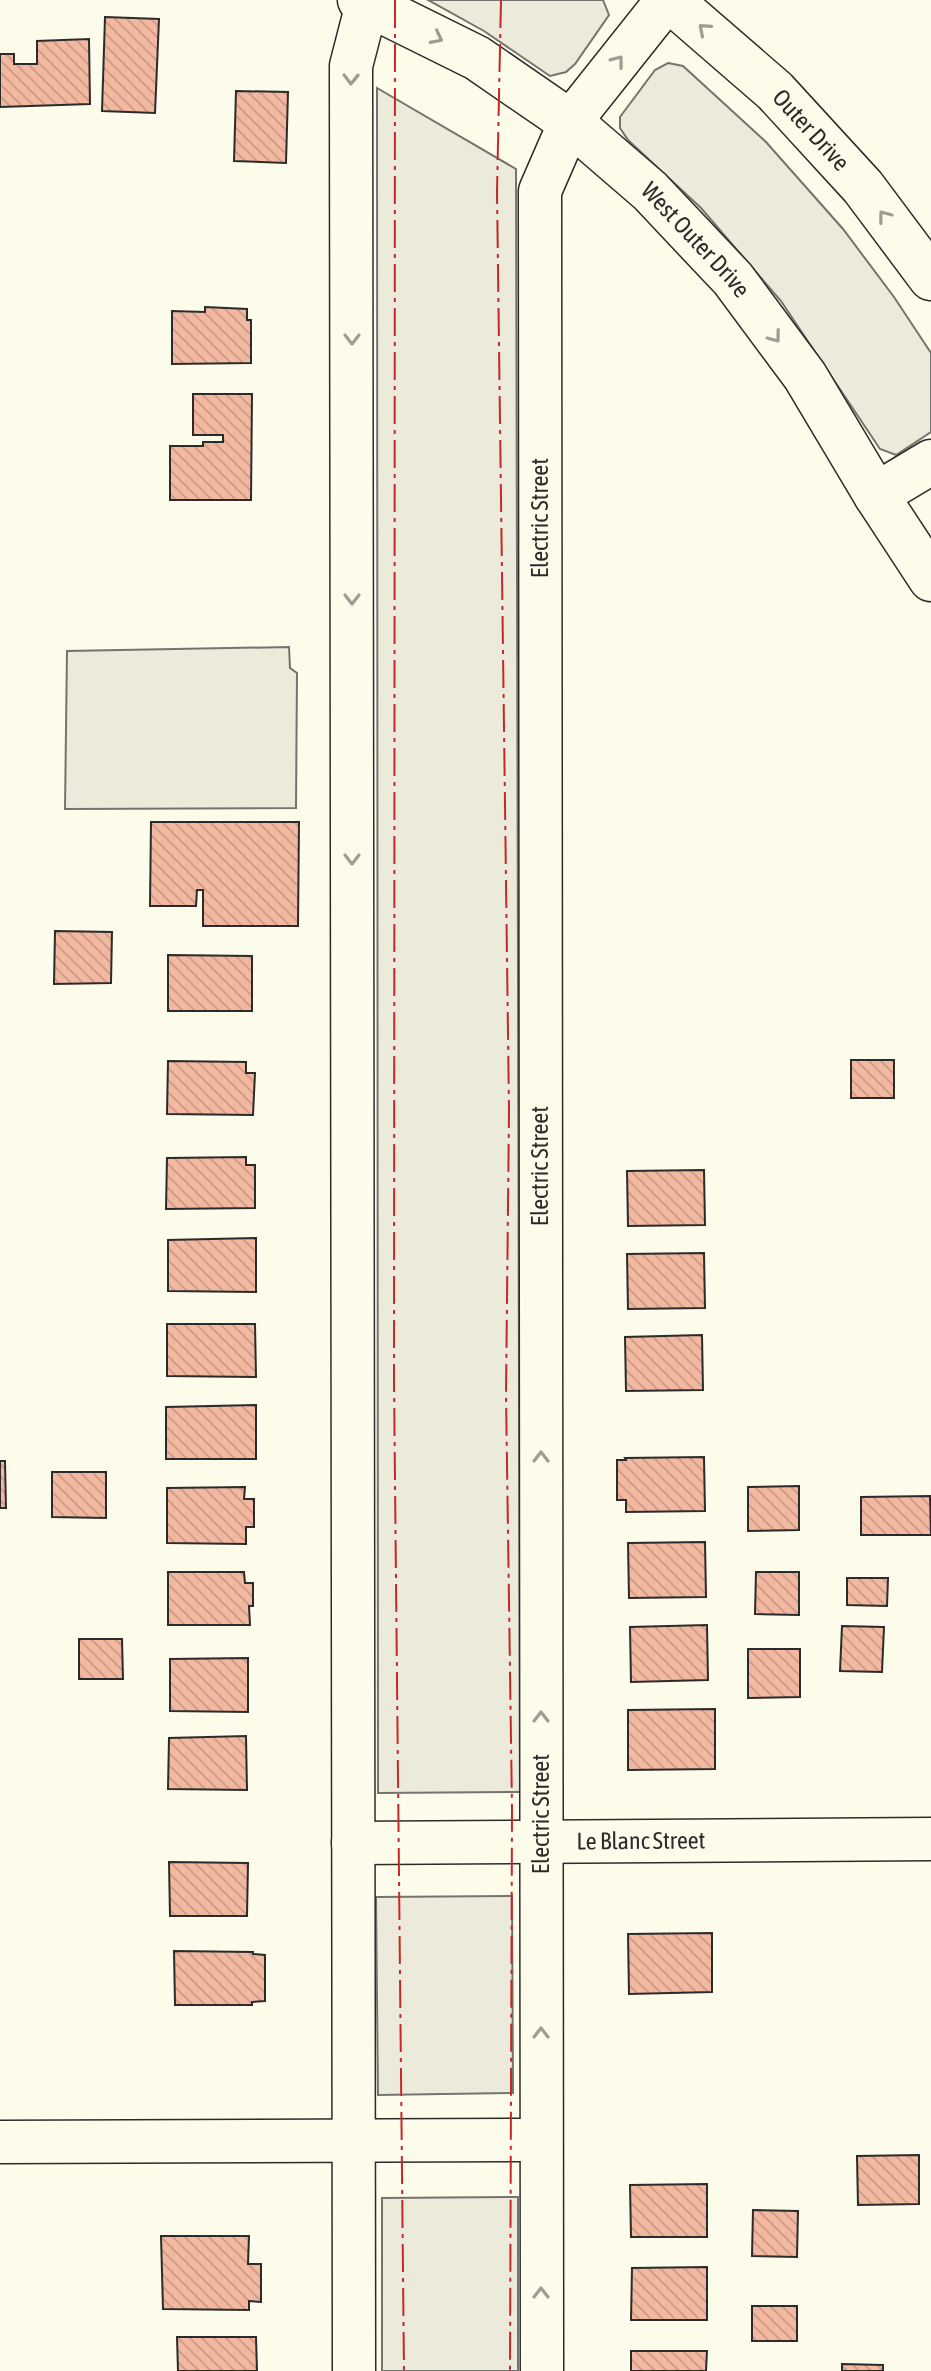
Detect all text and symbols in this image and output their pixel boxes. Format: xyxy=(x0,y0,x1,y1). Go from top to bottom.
one-way arrow xyxy=(698,25,713,39)
one-way arrow xyxy=(428,28,443,44)
one-way arrow xyxy=(609,55,623,70)
one-way arrow xyxy=(343,73,360,86)
street label: Outer Drive xyxy=(767,84,855,176)
street label: West Outer Drive xyxy=(636,177,756,302)
one-way arrow xyxy=(880,210,894,224)
one-way arrow xyxy=(766,328,780,342)
one-way arrow xyxy=(343,333,361,346)
street label: Electric Street xyxy=(526,458,553,578)
one-way arrow xyxy=(343,593,360,606)
one-way arrow xyxy=(343,853,361,866)
street label: Electric Street xyxy=(526,1106,553,1226)
one-way arrow xyxy=(532,1450,550,1463)
one-way arrow xyxy=(532,1710,550,1723)
street label: Electric Street xyxy=(527,1754,554,1874)
street label: Le Blanc Street xyxy=(576,1827,706,1854)
one-way arrow xyxy=(532,2026,550,2039)
one-way arrow xyxy=(532,2286,550,2299)

